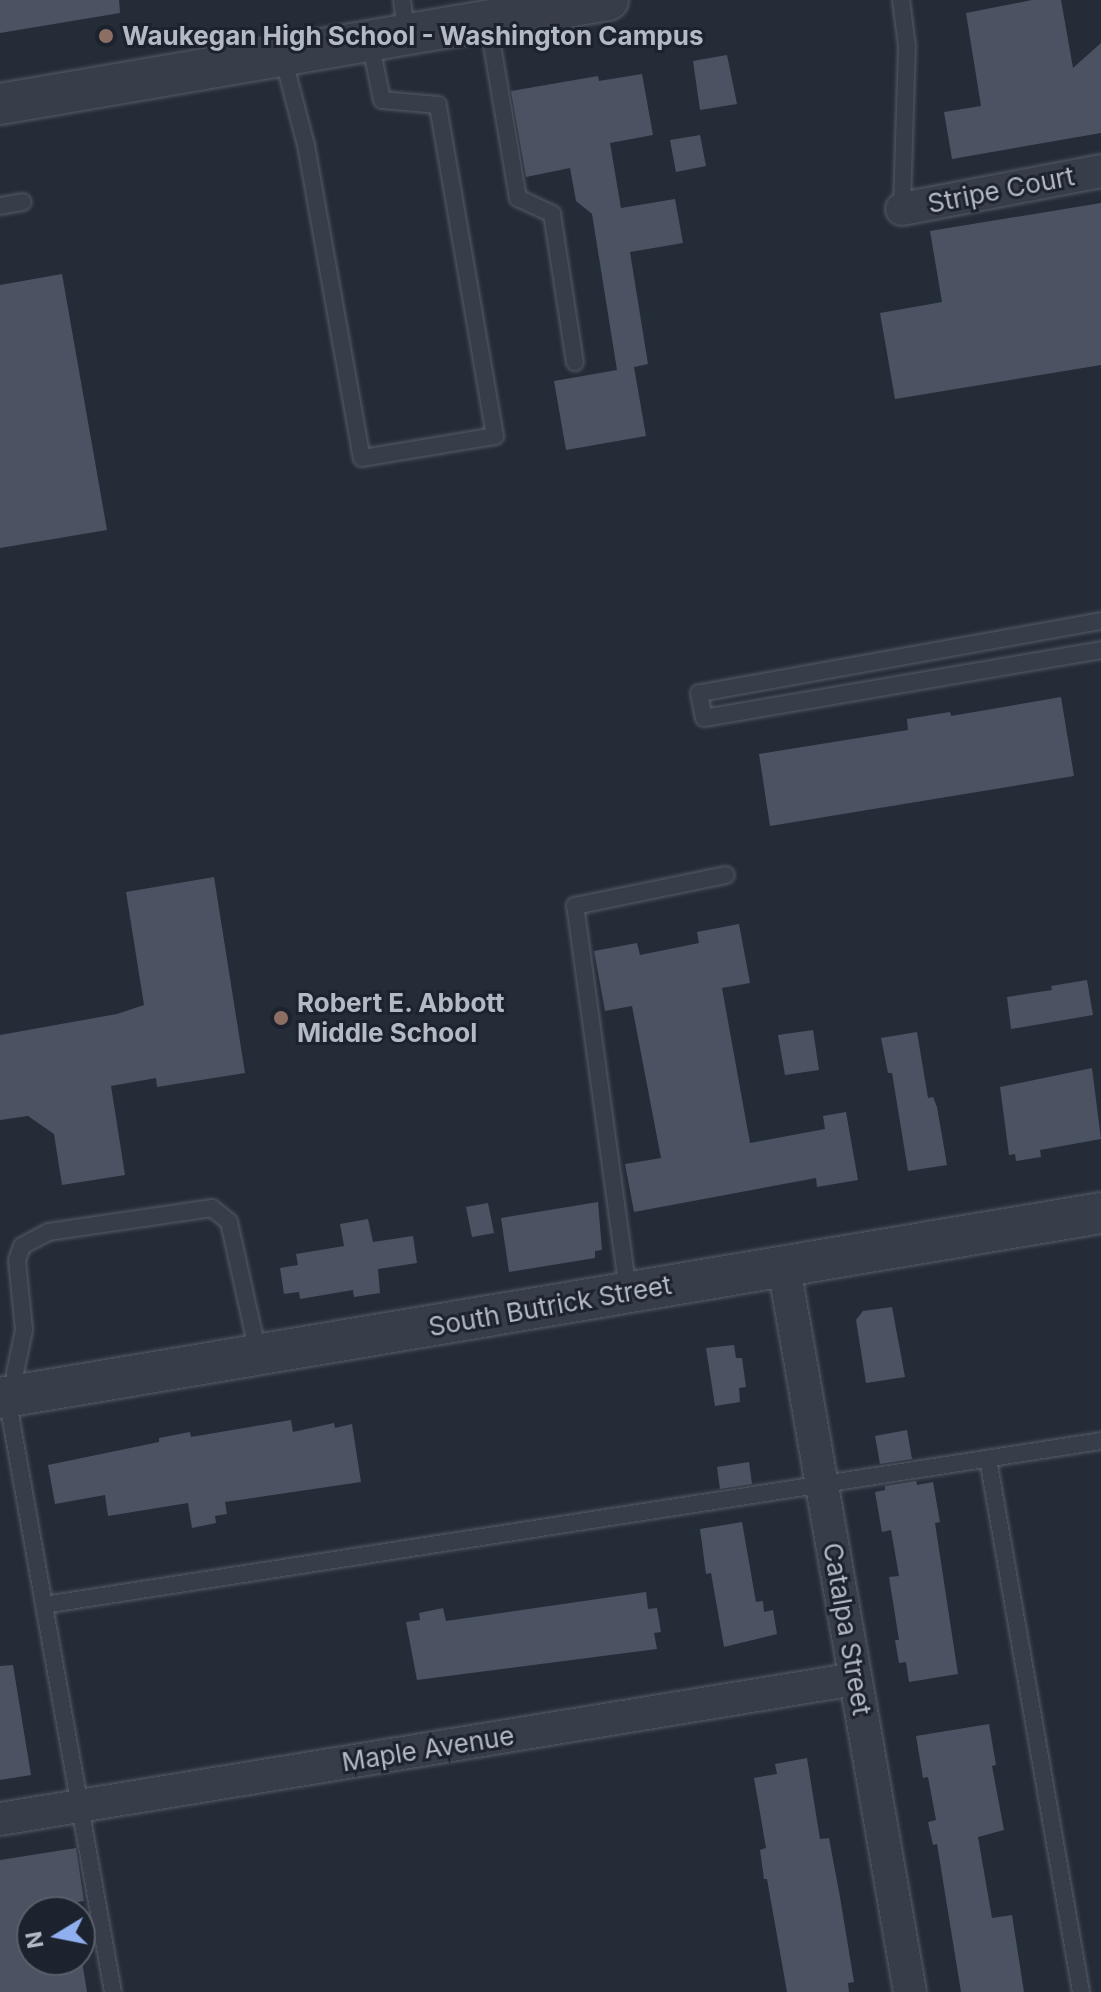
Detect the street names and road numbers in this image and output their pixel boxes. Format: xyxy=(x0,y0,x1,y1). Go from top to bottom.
street label: Stripe Court xyxy=(925,160,1077,220)
street label: South Butrick Street xyxy=(426,1269,674,1343)
street label: Catalpa Street xyxy=(816,1540,878,1718)
street label: Maple Avenue xyxy=(340,1720,516,1778)

